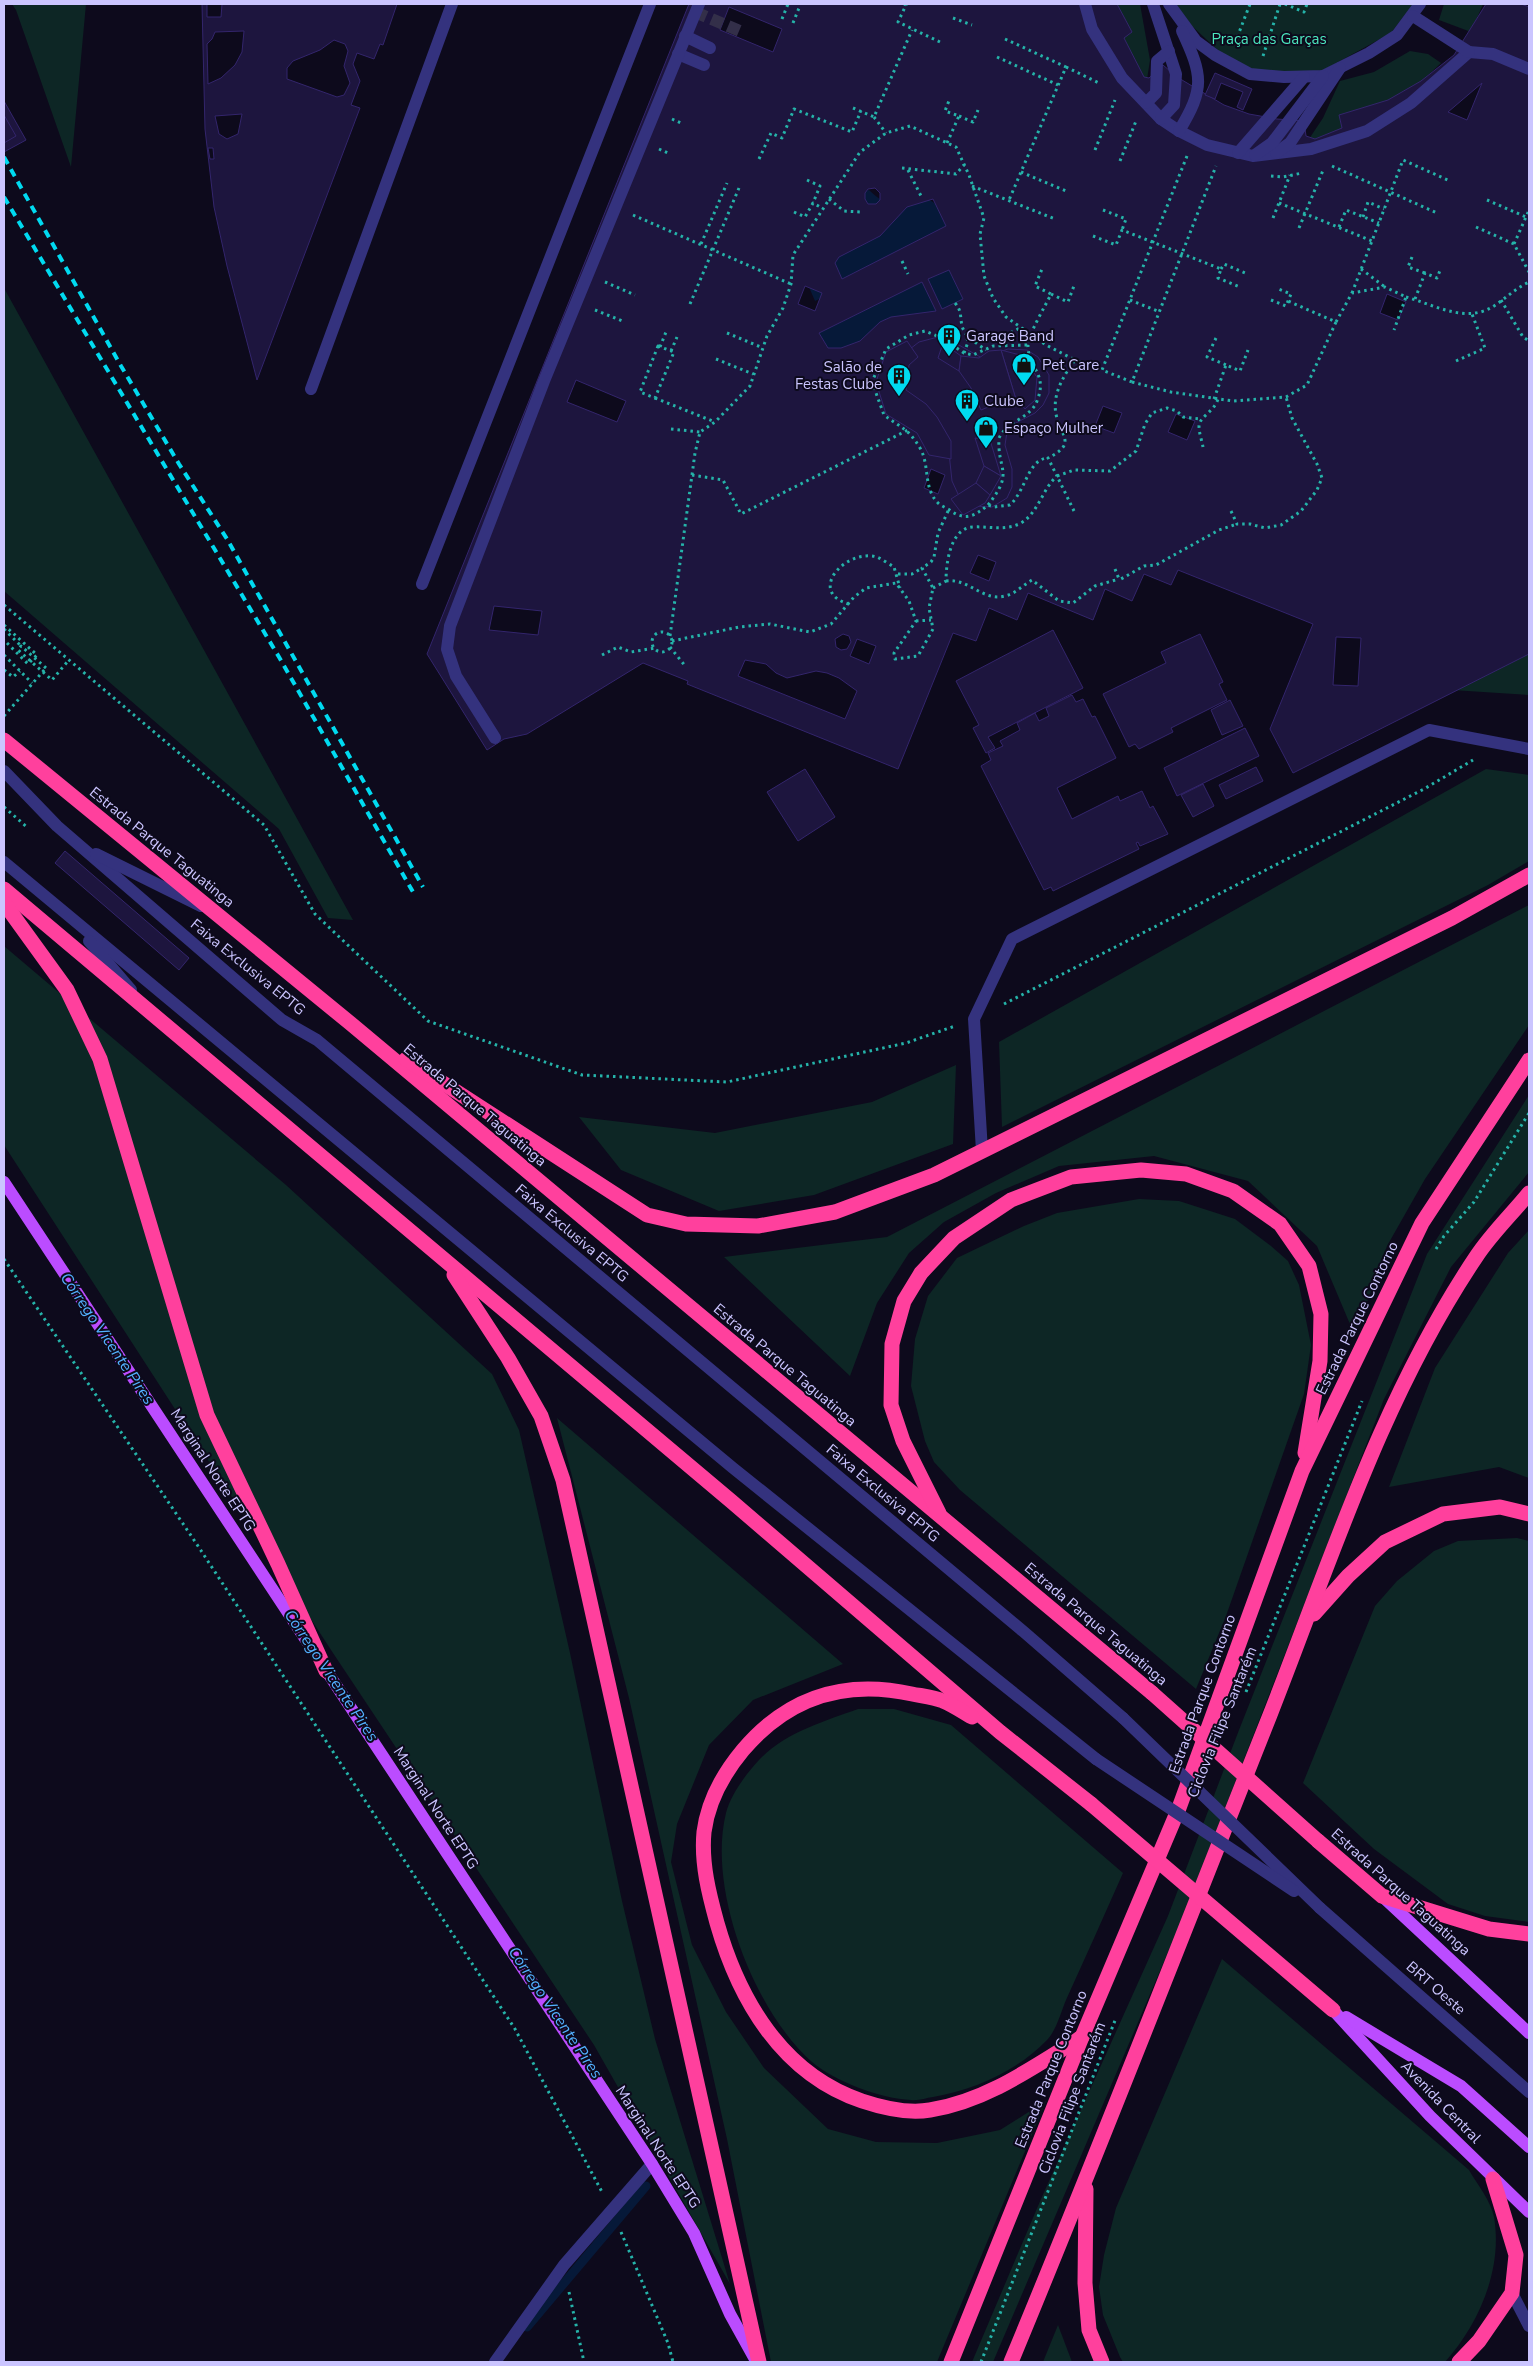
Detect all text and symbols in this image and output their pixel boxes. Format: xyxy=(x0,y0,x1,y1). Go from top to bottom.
park label: Praça das Garças xyxy=(1211,29,1327,49)
building icon: Garage Band xyxy=(936,323,962,357)
place label: Garage Band xyxy=(966,326,1054,346)
shop icon: Pet Care xyxy=(1011,352,1037,386)
place label: Pet Care xyxy=(1042,355,1099,375)
place label: Salão de Festas Clube xyxy=(795,357,882,394)
building icon: Salão de Festas Clube xyxy=(886,363,912,397)
building icon: Clube xyxy=(954,388,980,422)
place label: Clube xyxy=(984,391,1024,411)
shop icon: Espaço Mulher xyxy=(973,415,999,449)
place label: Espaço Mulher xyxy=(1004,418,1104,438)
street label: Estrada Parque Taguatinga xyxy=(85,782,239,912)
street label: Faixa Exclusiva EPTG xyxy=(186,914,310,1020)
street label: Estrada Parque Taguatinga xyxy=(399,1039,551,1171)
street label: Faixa Exclusiva EPTG xyxy=(511,1180,633,1286)
street label: Estrada Parque Contorno xyxy=(1311,1238,1403,1398)
water label: Córrego Vicente Pires xyxy=(55,1268,160,1409)
street label: Estrada Parque Taguatinga xyxy=(709,1299,861,1431)
street label: Marginal Norte EPTG xyxy=(166,1405,260,1535)
street label: Faixa Exclusiva EPTG xyxy=(822,1440,944,1546)
street label: Estrada Parque Taguatinga xyxy=(1020,1558,1172,1690)
water label: Córrego Vicente Pires xyxy=(279,1605,384,1746)
street label: Estrada Parque Contorno xyxy=(1164,1611,1240,1777)
street label: Ciclovia Filipe Santarém xyxy=(1183,1643,1261,1801)
street label: Marginal Norte EPTG xyxy=(389,1743,483,1873)
street label: Estrada Parque Taguatinga xyxy=(1327,1824,1475,1960)
water label: Córrego Vicente Pires xyxy=(503,1942,608,2083)
street label: BRT Oeste xyxy=(1402,1957,1470,2019)
street label: Estrada Parque Contorno xyxy=(1010,1987,1092,2151)
street label: Ciclovia Filipe Santarém xyxy=(1034,2019,1110,2177)
street label: Avenida Central xyxy=(1396,2056,1486,2148)
street label: Marginal Norte EPTG xyxy=(611,2082,705,2212)

